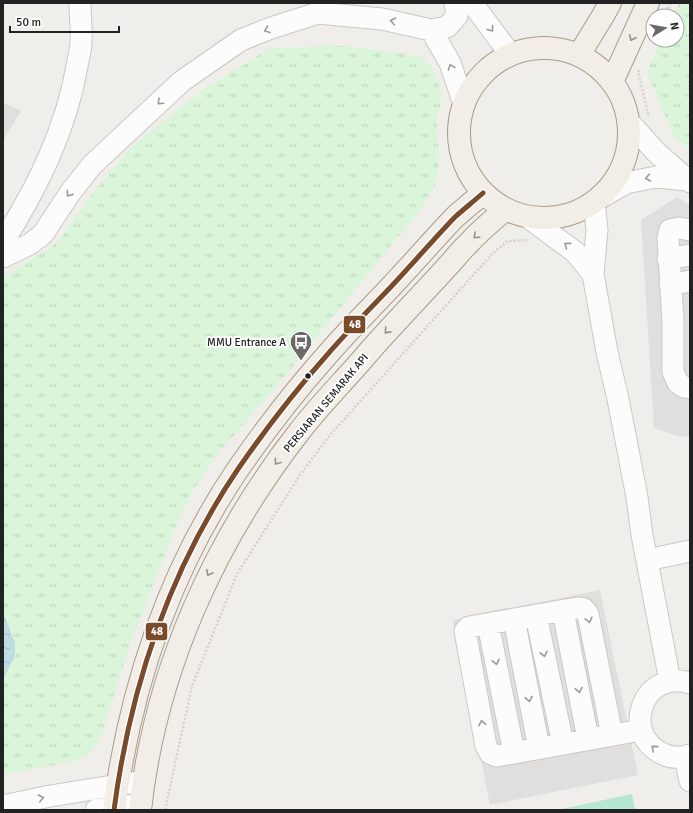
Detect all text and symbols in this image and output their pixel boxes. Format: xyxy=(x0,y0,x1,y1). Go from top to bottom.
scale bar xyxy=(10,8,119,34)
north arrow xyxy=(645,8,685,48)
text: 50 m xyxy=(16,15,41,30)
one-way arrow xyxy=(390,18,396,26)
text: N xyxy=(667,21,681,31)
one-way arrow xyxy=(486,24,493,31)
one-way arrow xyxy=(263,25,270,33)
one-way arrow xyxy=(629,34,637,42)
one-way arrow xyxy=(448,64,456,71)
one-way arrow xyxy=(157,97,165,105)
one-way arrow xyxy=(645,174,651,182)
one-way arrow xyxy=(67,190,74,197)
one-way arrow xyxy=(473,231,481,238)
one-way arrow xyxy=(564,243,571,250)
line badge: 48 xyxy=(343,315,366,334)
text: 48 xyxy=(349,318,361,331)
one-way arrow xyxy=(385,326,392,333)
bus stop icon: MMU Entrance A xyxy=(288,329,314,362)
place label: MMU Entrance A xyxy=(207,336,286,349)
street label: PERSIARAN SEMARAK API xyxy=(281,351,371,455)
unlabelled marker xyxy=(303,371,313,381)
one-way arrow xyxy=(275,458,282,465)
one-way arrow xyxy=(207,569,214,576)
one-way arrow xyxy=(584,616,593,623)
line badge: 48 xyxy=(145,622,168,641)
text: 48 xyxy=(151,625,163,638)
one-way arrow xyxy=(540,650,548,657)
one-way arrow xyxy=(491,659,499,665)
one-way arrow xyxy=(574,687,582,693)
one-way arrow xyxy=(524,696,533,702)
one-way arrow xyxy=(478,720,487,726)
one-way arrow xyxy=(651,745,659,752)
one-way arrow xyxy=(38,795,44,803)

